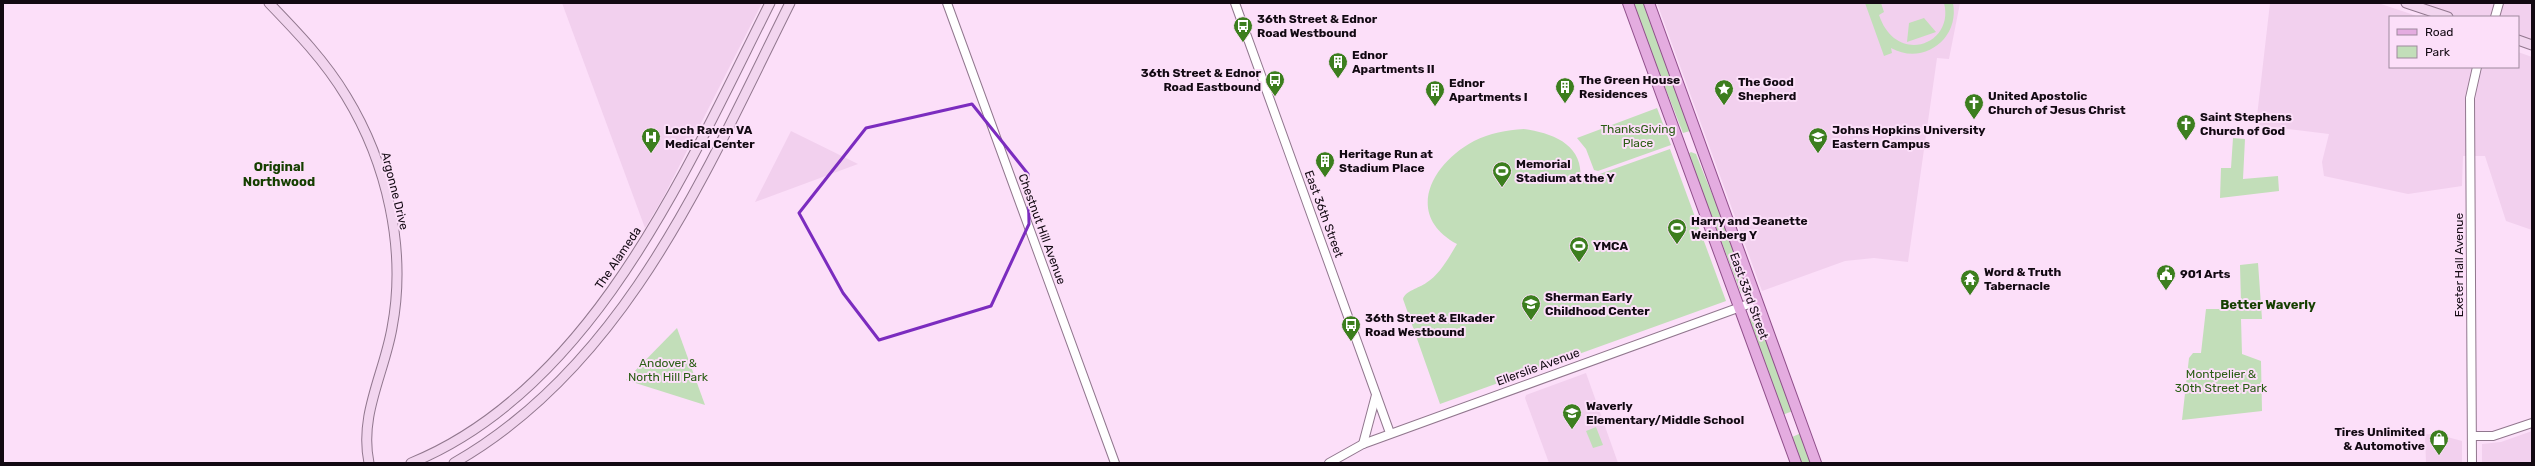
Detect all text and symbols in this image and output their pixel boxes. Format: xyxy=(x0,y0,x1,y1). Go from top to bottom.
place label: 36th Street & Ednor Road Westbound xyxy=(1257,12,1378,40)
bus stop icon: 36th Street & Ednor Road Westbound xyxy=(1232,15,1254,43)
legend xyxy=(2389,16,2519,68)
text: Road xyxy=(2425,25,2453,39)
text: Park xyxy=(2425,45,2451,59)
place label: Ednor Apartments II xyxy=(1352,48,1435,76)
building icon: Ednor Apartments II xyxy=(1327,51,1349,79)
place label: 36th Street & Ednor Road Eastbound xyxy=(1141,66,1262,94)
bus stop icon: 36th Street & Ednor Road Eastbound xyxy=(1264,69,1286,97)
place label: The Green House Residences xyxy=(1579,73,1680,101)
place label: The Good Shepherd xyxy=(1738,75,1796,103)
place label: Ednor Apartments I xyxy=(1449,76,1528,104)
building icon: The Green House Residences xyxy=(1554,76,1576,104)
place icon: The Good Shepherd xyxy=(1713,78,1735,106)
building icon: Ednor Apartments I xyxy=(1424,79,1446,107)
place label: United Apostolic Church of Jesus Christ xyxy=(1988,89,2126,117)
church icon: United Apostolic Church of Jesus Christ xyxy=(1963,92,1985,120)
place label: Saint Stephens Church of God xyxy=(2200,110,2292,138)
church icon: Saint Stephens Church of God xyxy=(2175,113,2197,141)
park label: ThanksGiving Place xyxy=(1600,122,1676,150)
place label: Loch Raven VA Medical Center xyxy=(665,123,755,151)
place label: Johns Hopkins University Eastern Campus xyxy=(1832,123,1985,151)
hospital icon: Loch Raven VA Medical Center xyxy=(640,126,662,154)
school or university icon: Johns Hopkins University Eastern Campus xyxy=(1807,126,1829,154)
place label: Heritage Run at Stadium Place xyxy=(1339,147,1433,175)
building icon: Heritage Run at Stadium Place xyxy=(1314,150,1336,178)
street label: Argonne Drive xyxy=(379,151,411,232)
place label: Memorial Stadium at the Y xyxy=(1516,157,1615,185)
district label: Original Northwood xyxy=(243,159,315,189)
sports icon: Memorial Stadium at the Y xyxy=(1491,160,1513,188)
street label: East 36th Street xyxy=(1302,169,1346,260)
street label: Chestnut Hill Avenue xyxy=(1015,172,1069,287)
street label: Exeter Hall Avenue xyxy=(2452,212,2466,317)
place label: Harry and Jeanette Weinberg Y xyxy=(1691,214,1808,242)
sports icon: Harry and Jeanette Weinberg Y xyxy=(1666,217,1688,245)
street label: The Alameda xyxy=(592,224,644,292)
sports icon: YMCA xyxy=(1568,235,1590,263)
place label: YMCA xyxy=(1593,239,1628,253)
street label: East 33rd Street xyxy=(1727,251,1771,342)
public building icon: 901 Arts xyxy=(2155,263,2177,291)
place label: Word & Truth Tabernacle xyxy=(1984,265,2061,293)
place label: 901 Arts xyxy=(2180,267,2231,281)
temple icon: Word & Truth Tabernacle xyxy=(1959,268,1981,296)
place label: Sherman Early Childhood Center xyxy=(1545,290,1650,318)
school or university icon: Sherman Early Childhood Center xyxy=(1520,293,1542,321)
district label: Better Waverly xyxy=(2220,297,2316,312)
place label: 36th Street & Elkader Road Westbound xyxy=(1365,311,1495,339)
bus stop icon: 36th Street & Elkader Road Westbound xyxy=(1340,314,1362,342)
street label: Ellerslie Avenue xyxy=(1494,345,1582,389)
park label: Andover & North Hill Park xyxy=(628,356,709,384)
park label: Montpelier & 30th Street Park xyxy=(2175,367,2268,395)
place label: Waverly Elementary/Middle School xyxy=(1586,399,1744,427)
school or university icon: Waverly Elementary/Middle School xyxy=(1561,402,1583,430)
place label: Tires Unlimited & Automotive xyxy=(2334,425,2425,453)
shop icon: Tires Unlimited & Automotive xyxy=(2428,428,2450,456)

